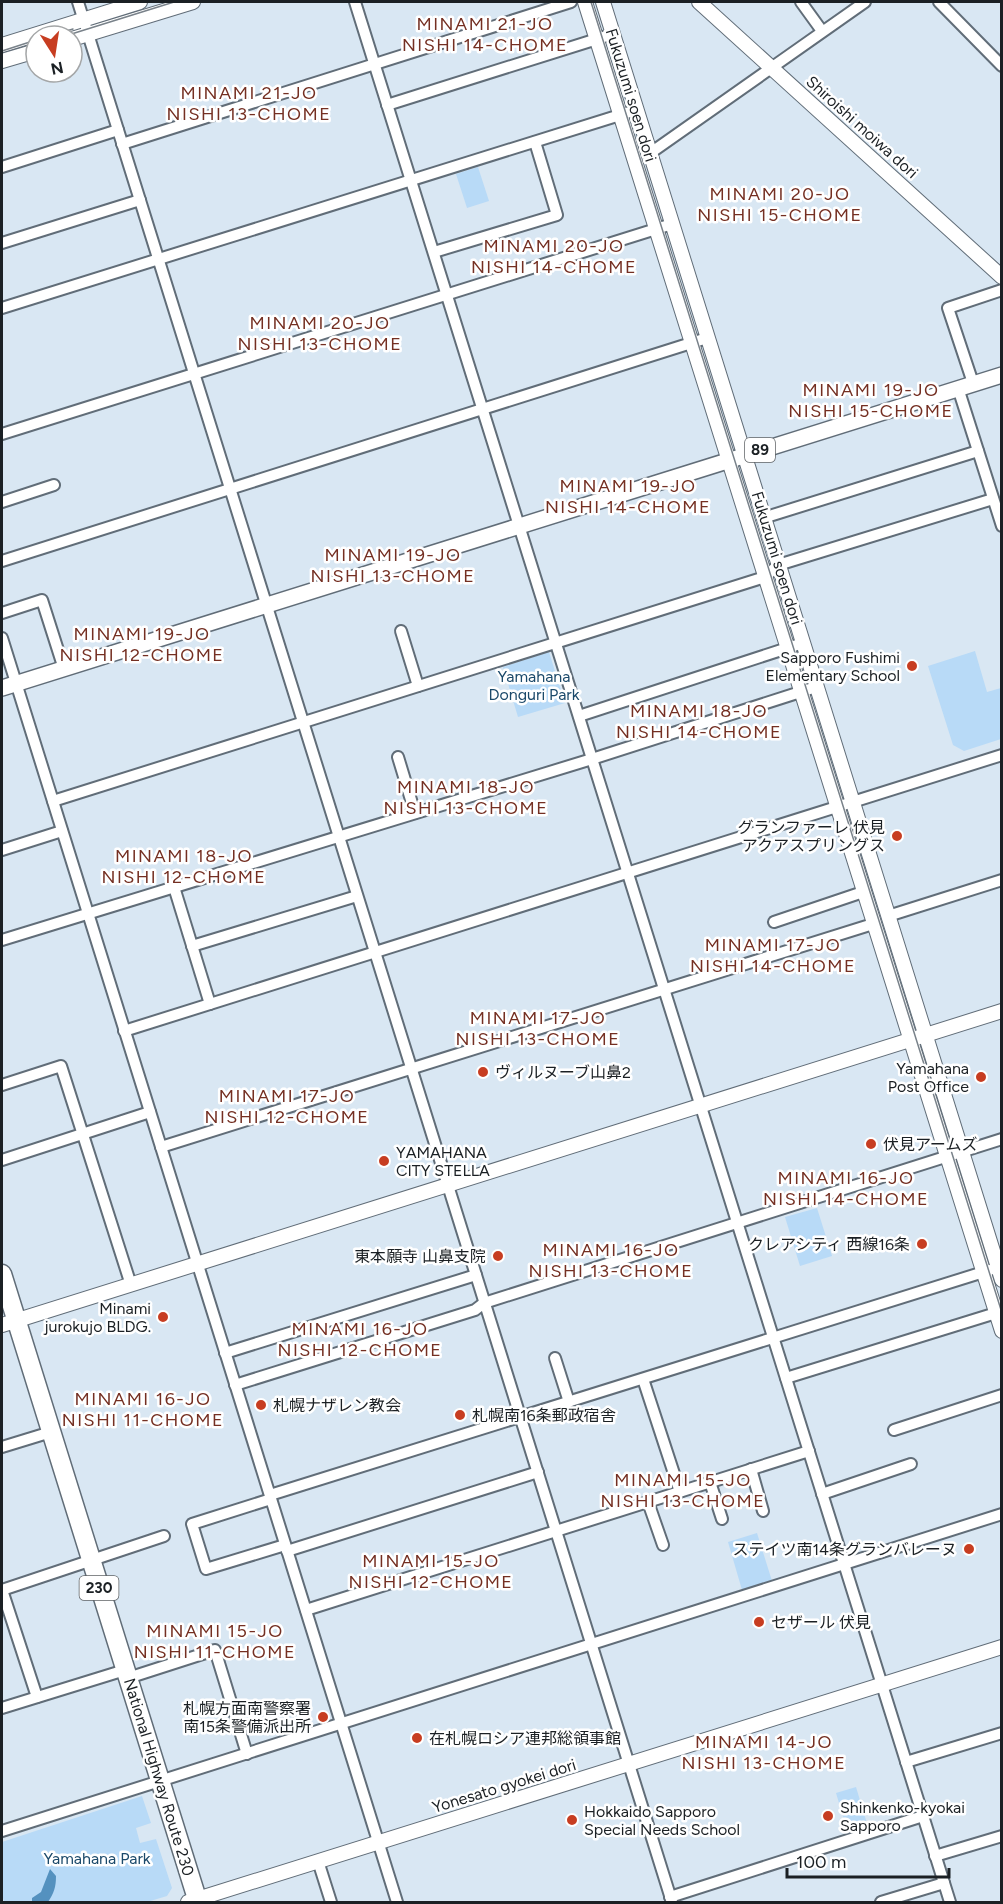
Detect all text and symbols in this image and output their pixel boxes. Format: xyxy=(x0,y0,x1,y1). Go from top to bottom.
district label: MINAMI 21-JO NISHI 14-CHOME xyxy=(402,13,568,56)
north arrow xyxy=(24,24,84,84)
street label: Fukuzumi soen dori xyxy=(602,26,660,164)
text: N xyxy=(49,58,65,79)
street label: Shiroishi moiwa dori xyxy=(802,72,922,182)
district label: MINAMI 21-JO NISHI 13-CHOME xyxy=(167,82,331,125)
district label: MINAMI 20-JO NISHI 15-CHOME xyxy=(697,183,863,226)
district label: MINAMI 20-JO NISHI 14-CHOME xyxy=(471,235,637,278)
district label: MINAMI 20-JO NISHI 13-CHOME xyxy=(238,312,402,355)
district label: MINAMI 19-JO NISHI 15-CHOME xyxy=(788,379,954,422)
road number: 89 xyxy=(745,438,775,462)
district label: MINAMI 19-JO NISHI 14-CHOME xyxy=(545,475,711,518)
street label: Fukuzumi soen dori xyxy=(748,489,806,627)
district label: MINAMI 19-JO NISHI 13-CHOME xyxy=(311,544,475,587)
district label: MINAMI 19-JO NISHI 12-CHOME xyxy=(59,623,225,666)
place label: Sapporo Fushimi Elementary School xyxy=(766,648,900,685)
marker: Sapporo Fushimi Elementary School xyxy=(905,659,919,673)
park label: Yamahana Donguri Park xyxy=(488,667,580,704)
district label: MINAMI 18-JO NISHI 14-CHOME xyxy=(616,700,782,743)
district label: MINAMI 18-JO NISHI 13-CHOME xyxy=(384,776,548,819)
place label: グランファーレ 伏見 アクアスプリングス xyxy=(738,818,885,855)
marker: グランファーレ 伏見 アクアスプリングス xyxy=(890,829,904,843)
district label: MINAMI 18-JO NISHI 12-CHOME xyxy=(101,845,267,888)
district label: MINAMI 17-JO NISHI 14-CHOME xyxy=(690,934,856,977)
district label: MINAMI 17-JO NISHI 13-CHOME xyxy=(456,1007,620,1050)
place label: Yamahana Post Office xyxy=(888,1059,969,1096)
place label: ヴィルヌーブ山鼻2 xyxy=(495,1063,631,1082)
marker: ヴィルヌーブ山鼻2 xyxy=(476,1065,490,1079)
marker: Yamahana Post Office xyxy=(974,1070,988,1084)
district label: MINAMI 17-JO NISHI 12-CHOME xyxy=(204,1085,370,1128)
place label: 伏見アームズ xyxy=(883,1135,978,1154)
marker: 伏見アームズ xyxy=(864,1137,878,1151)
place label: YAMAHANA CITY STELLA xyxy=(396,1143,490,1180)
marker: YAMAHANA CITY STELLA xyxy=(377,1154,391,1168)
district label: MINAMI 16-JO NISHI 14-CHOME xyxy=(763,1167,929,1210)
place label: クレアシティ 西線16条 xyxy=(748,1235,910,1254)
marker: クレアシティ 西線16条 xyxy=(915,1237,929,1251)
district label: MINAMI 16-JO NISHI 13-CHOME xyxy=(529,1239,693,1282)
place label: 東本願寺 山鼻支院 xyxy=(354,1247,486,1266)
marker: 東本願寺 山鼻支院 xyxy=(491,1249,505,1263)
place label: Minami jurokujo BLDG. xyxy=(43,1299,151,1336)
marker: Minami jurokujo BLDG. xyxy=(156,1310,170,1324)
district label: MINAMI 16-JO NISHI 12-CHOME xyxy=(277,1318,443,1361)
district label: MINAMI 16-JO NISHI 11-CHOME xyxy=(62,1388,224,1431)
place label: 札幌ナザレン教会 xyxy=(273,1396,401,1415)
marker: 札幌ナザレン教会 xyxy=(254,1398,268,1412)
place label: 札幌南16条郵政宿舎 xyxy=(472,1406,616,1425)
marker: 札幌南16条郵政宿舎 xyxy=(453,1408,467,1422)
district label: MINAMI 15-JO NISHI 13-CHOME xyxy=(601,1469,765,1512)
place label: ステイツ南14条グランバレーヌ xyxy=(732,1540,957,1559)
marker: ステイツ南14条グランバレーヌ xyxy=(962,1542,976,1556)
district label: MINAMI 15-JO NISHI 12-CHOME xyxy=(348,1550,514,1593)
road number: 230 xyxy=(80,1576,118,1600)
place label: セザール 伏見 xyxy=(771,1613,871,1632)
marker: セザール 伏見 xyxy=(752,1615,766,1629)
district label: MINAMI 15-JO NISHI 11-CHOME xyxy=(134,1620,296,1663)
street label: National Highway Route 230 xyxy=(120,1676,198,1878)
place label: 札幌方面南警察署 南15条警備派出所 xyxy=(183,1699,311,1736)
marker: 札幌方面南警察署 南15条警備派出所 xyxy=(316,1710,330,1724)
place label: 在札幌ロシア連邦総領事館 xyxy=(429,1729,621,1748)
marker: 在札幌ロシア連邦総領事館 xyxy=(410,1731,424,1745)
district label: MINAMI 14-JO NISHI 13-CHOME xyxy=(682,1731,846,1774)
street label: Yonesato gyokei dori xyxy=(430,1755,578,1817)
place label: Shinkenko-kyokai Sapporo xyxy=(840,1798,965,1835)
place label: Hokkaido Sapporo Special Needs School xyxy=(584,1802,740,1839)
marker: Shinkenko-kyokai Sapporo xyxy=(821,1809,835,1823)
marker: Hokkaido Sapporo Special Needs School xyxy=(565,1813,579,1827)
scale bar xyxy=(787,1841,949,1879)
park label: Yamahana Park xyxy=(43,1849,151,1868)
text: 100 m xyxy=(796,1851,846,1873)

